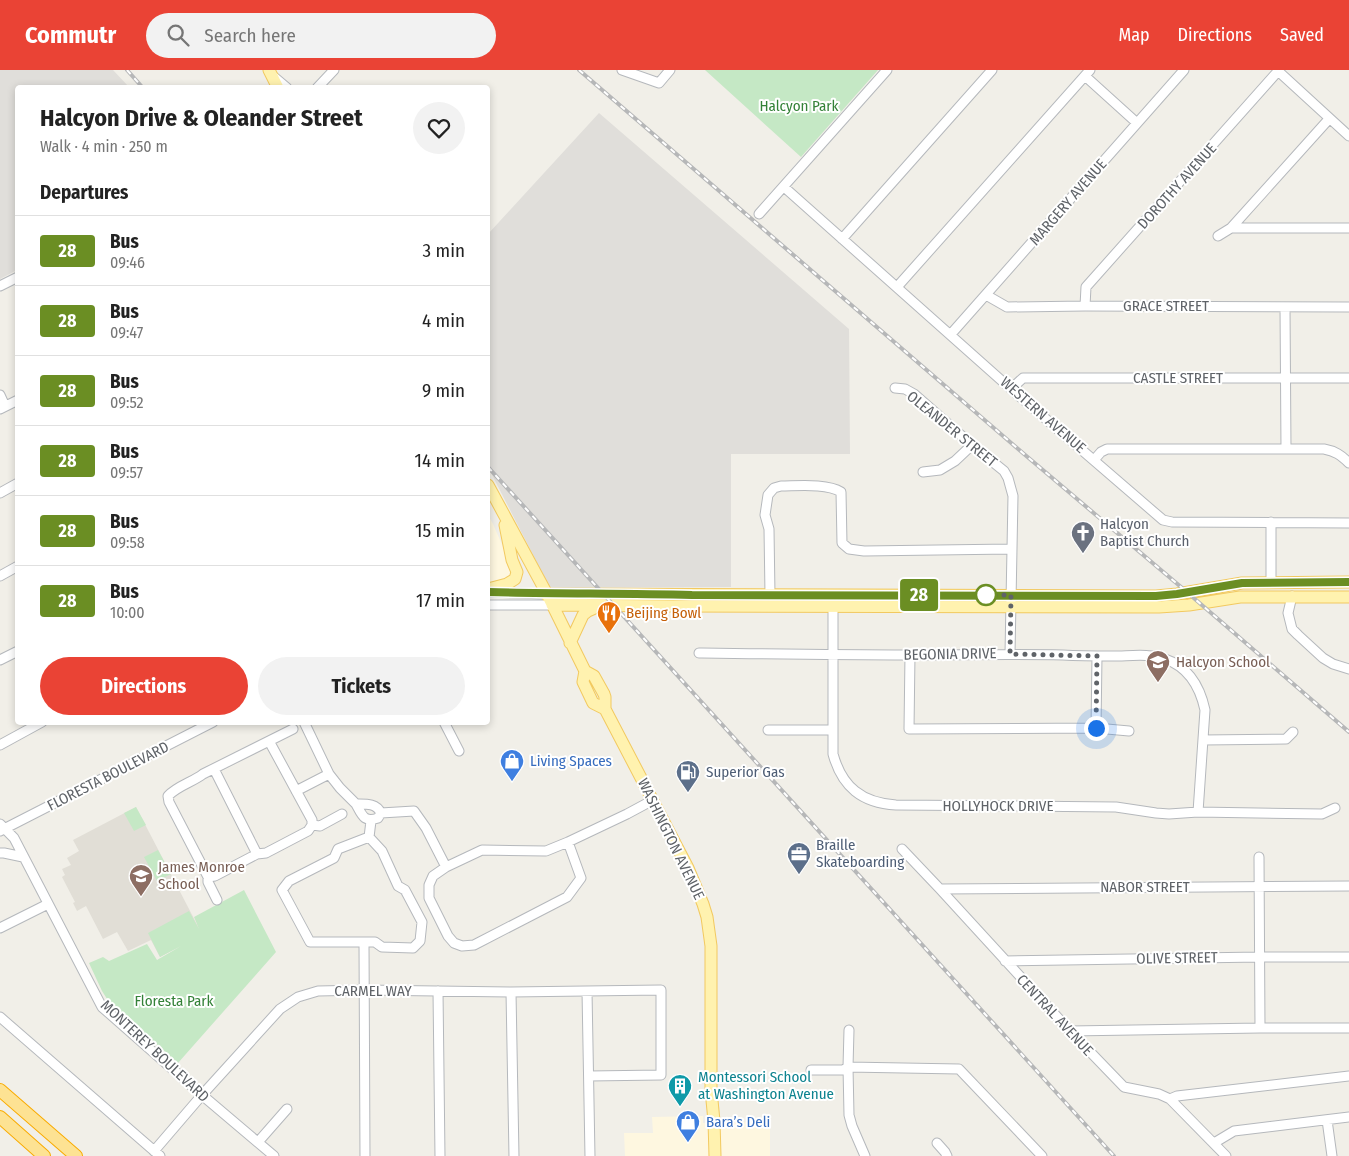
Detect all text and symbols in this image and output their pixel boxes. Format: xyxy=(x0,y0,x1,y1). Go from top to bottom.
search box xyxy=(146,13,496,58)
text: Commutr xyxy=(25,21,116,49)
icon: search xyxy=(164,21,192,49)
text: Search here xyxy=(204,24,296,47)
text: Map xyxy=(1118,24,1150,46)
text: Directions xyxy=(1178,24,1252,46)
text: Saved xyxy=(1280,24,1324,46)
park label: Halcyon Park xyxy=(759,97,839,115)
button: heart xyxy=(413,102,465,154)
text: Halcyon Drive & Oleander Street xyxy=(40,104,363,132)
text: Walk · 4 min · 250 m xyxy=(40,137,168,156)
street label: DOROTHY AVENUE xyxy=(1134,139,1220,233)
street label: MARGERY AVENUE xyxy=(1026,155,1110,249)
text: Departures xyxy=(40,181,128,204)
text: Bus xyxy=(110,230,139,253)
text: 3 min xyxy=(423,239,465,262)
text: 28 xyxy=(59,240,76,262)
text: 09:46 xyxy=(110,253,145,272)
street label: GRACE STREET xyxy=(1123,297,1209,315)
text: Bus xyxy=(110,300,139,323)
text: 4 min xyxy=(422,309,465,332)
text: 28 xyxy=(59,310,76,332)
text: 09:47 xyxy=(110,323,143,342)
street label: CASTLE STREET xyxy=(1133,369,1223,387)
text: Bus xyxy=(110,370,139,393)
street label: WESTERN AVENUE xyxy=(997,373,1089,457)
text: 9 min xyxy=(422,379,465,402)
text: 28 xyxy=(59,380,76,402)
street label: OLEANDER STREET xyxy=(903,387,1001,471)
text: 09:52 xyxy=(110,393,144,412)
text: Bus xyxy=(110,440,139,463)
text: 14 min xyxy=(415,449,465,472)
text: 28 xyxy=(59,450,76,472)
text: 09:57 xyxy=(110,463,143,482)
text: Bus xyxy=(110,510,139,533)
place label: Halcyon Baptist Church xyxy=(1100,515,1189,550)
text: 15 min xyxy=(415,519,465,542)
text: 28 xyxy=(59,520,76,542)
church icon: Halcyon Baptist Church xyxy=(1070,520,1096,554)
text: 09:58 xyxy=(110,533,145,552)
line badge: 28 xyxy=(896,579,942,611)
text: Bus xyxy=(110,580,139,603)
text: 28 xyxy=(910,584,928,606)
unlabelled marker xyxy=(975,584,997,606)
text: 17 min xyxy=(416,589,465,612)
text: 28 xyxy=(59,590,76,612)
restaurant icon: Beijing Bowl xyxy=(596,600,622,634)
text: 10:00 xyxy=(110,603,145,622)
place label: Beijing Bowl xyxy=(626,604,701,622)
street label: BEGONIA DRIVE xyxy=(903,644,997,664)
school or university icon: Halcyon School xyxy=(1145,649,1171,683)
place label: Halcyon School xyxy=(1176,653,1270,671)
button: Directions xyxy=(40,657,248,715)
button: Tickets xyxy=(258,657,465,715)
your location xyxy=(1084,716,1109,741)
street label: FLORESTA BOULEVARD xyxy=(44,738,172,814)
shop icon: Living Spaces xyxy=(499,748,525,782)
place label: Living Spaces xyxy=(530,752,612,770)
fuel station icon: Superior Gas xyxy=(675,759,701,793)
place label: Superior Gas xyxy=(706,763,785,781)
street label: WASHINGTON AVENUE xyxy=(634,775,708,903)
street label: HOLLYHOCK DRIVE xyxy=(942,797,1054,815)
place label: Braille Skateboarding xyxy=(816,836,904,871)
office icon: Braille Skateboarding xyxy=(786,841,812,875)
place label: James Monroe School xyxy=(158,858,245,893)
school or university icon: James Monroe School xyxy=(128,863,154,897)
street label: NABOR STREET xyxy=(1100,878,1190,896)
street label: OLIVE STREET xyxy=(1136,948,1218,968)
street label: CENTRAL AVENUE xyxy=(1013,971,1097,1059)
street label: CARMEL WAY xyxy=(334,982,412,1000)
park label: Floresta Park xyxy=(134,992,214,1010)
street label: MONTEREY BOULEVARD xyxy=(97,996,213,1106)
place label: Montessori School at Washington Avenue xyxy=(698,1068,834,1103)
building icon: Montessori School at Washington Avenue xyxy=(667,1073,693,1107)
shop icon: Bara’s Deli xyxy=(675,1109,701,1143)
place label: Bara’s Deli xyxy=(706,1113,770,1131)

